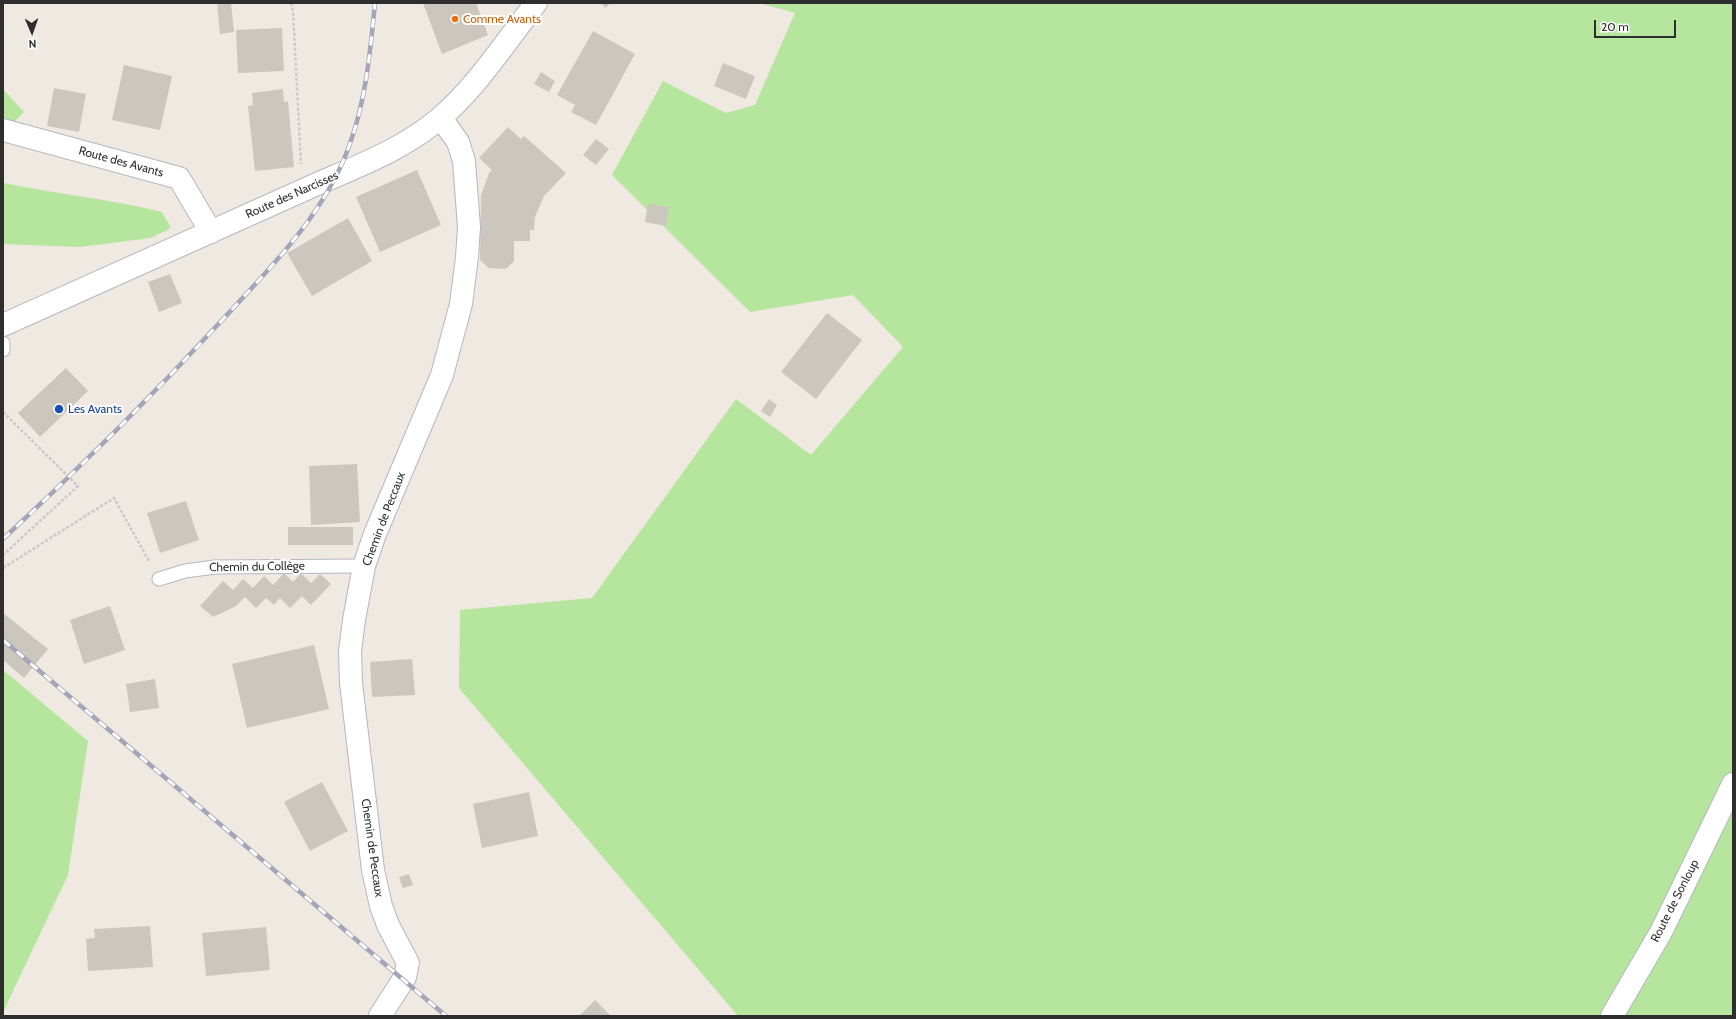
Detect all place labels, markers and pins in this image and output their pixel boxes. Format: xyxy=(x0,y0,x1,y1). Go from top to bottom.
place label: Comme Avants xyxy=(463,12,541,26)
marker: Comme Avants xyxy=(450,14,460,24)
place label: Les Avants xyxy=(68,402,122,416)
marker: Les Avants xyxy=(53,403,65,415)

